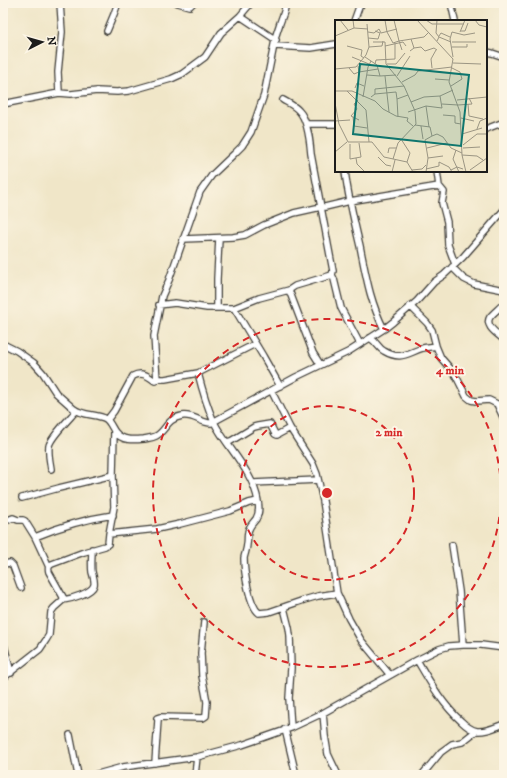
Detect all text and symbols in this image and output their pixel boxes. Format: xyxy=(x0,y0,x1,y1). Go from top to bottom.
inset map xyxy=(335,20,487,172)
north arrow xyxy=(22,22,62,62)
text: N xyxy=(44,36,58,46)
text: 4 min xyxy=(435,363,465,378)
text: 2 min xyxy=(376,425,403,440)
centre of rings xyxy=(320,486,334,500)

